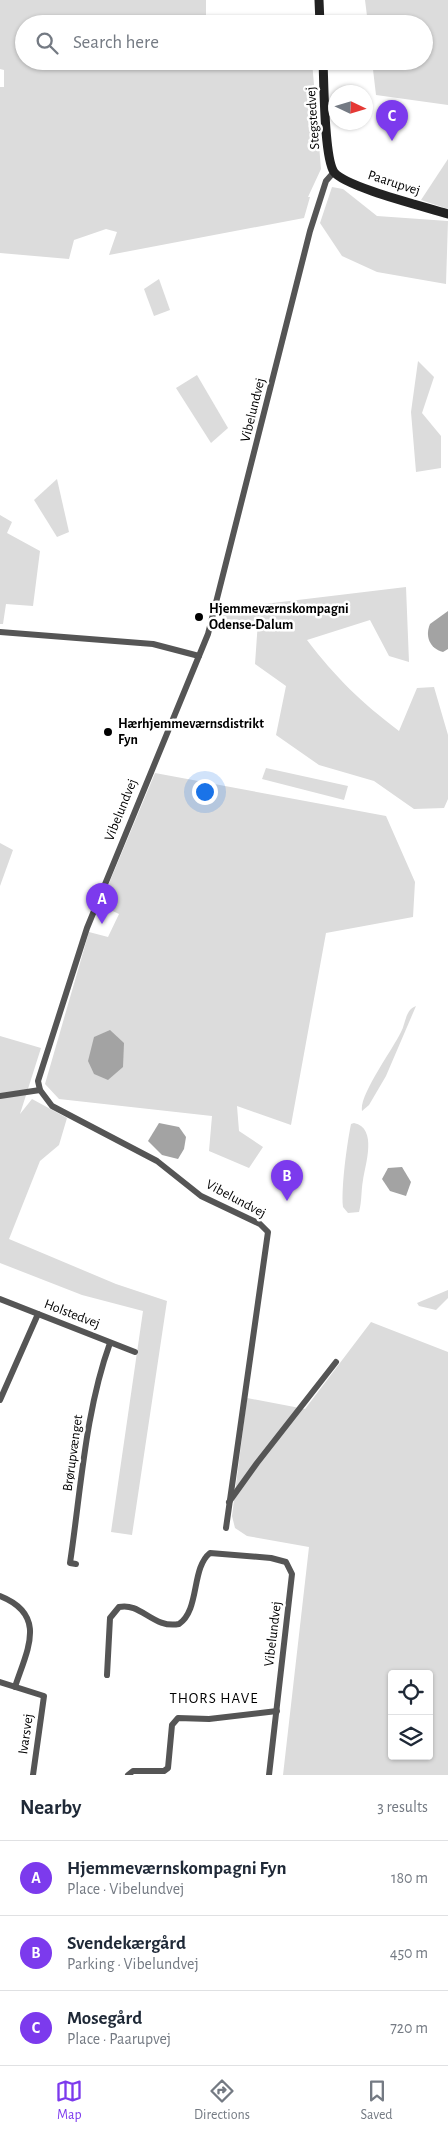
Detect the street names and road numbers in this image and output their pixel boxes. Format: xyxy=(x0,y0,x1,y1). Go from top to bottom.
street label: Stegstedvej xyxy=(304,86,322,150)
street label: Paarupvej xyxy=(366,168,422,198)
street label: Vibelundvej xyxy=(238,376,268,444)
street label: Vibelundvej xyxy=(102,777,140,843)
street label: Vibelundvej xyxy=(204,1177,268,1221)
street label: Holstedvej xyxy=(42,1297,102,1331)
street label: Brørupvænget xyxy=(61,1413,85,1492)
street label: Vibelundvej xyxy=(262,1601,284,1667)
street label: Ivarsvej xyxy=(16,1713,36,1755)

